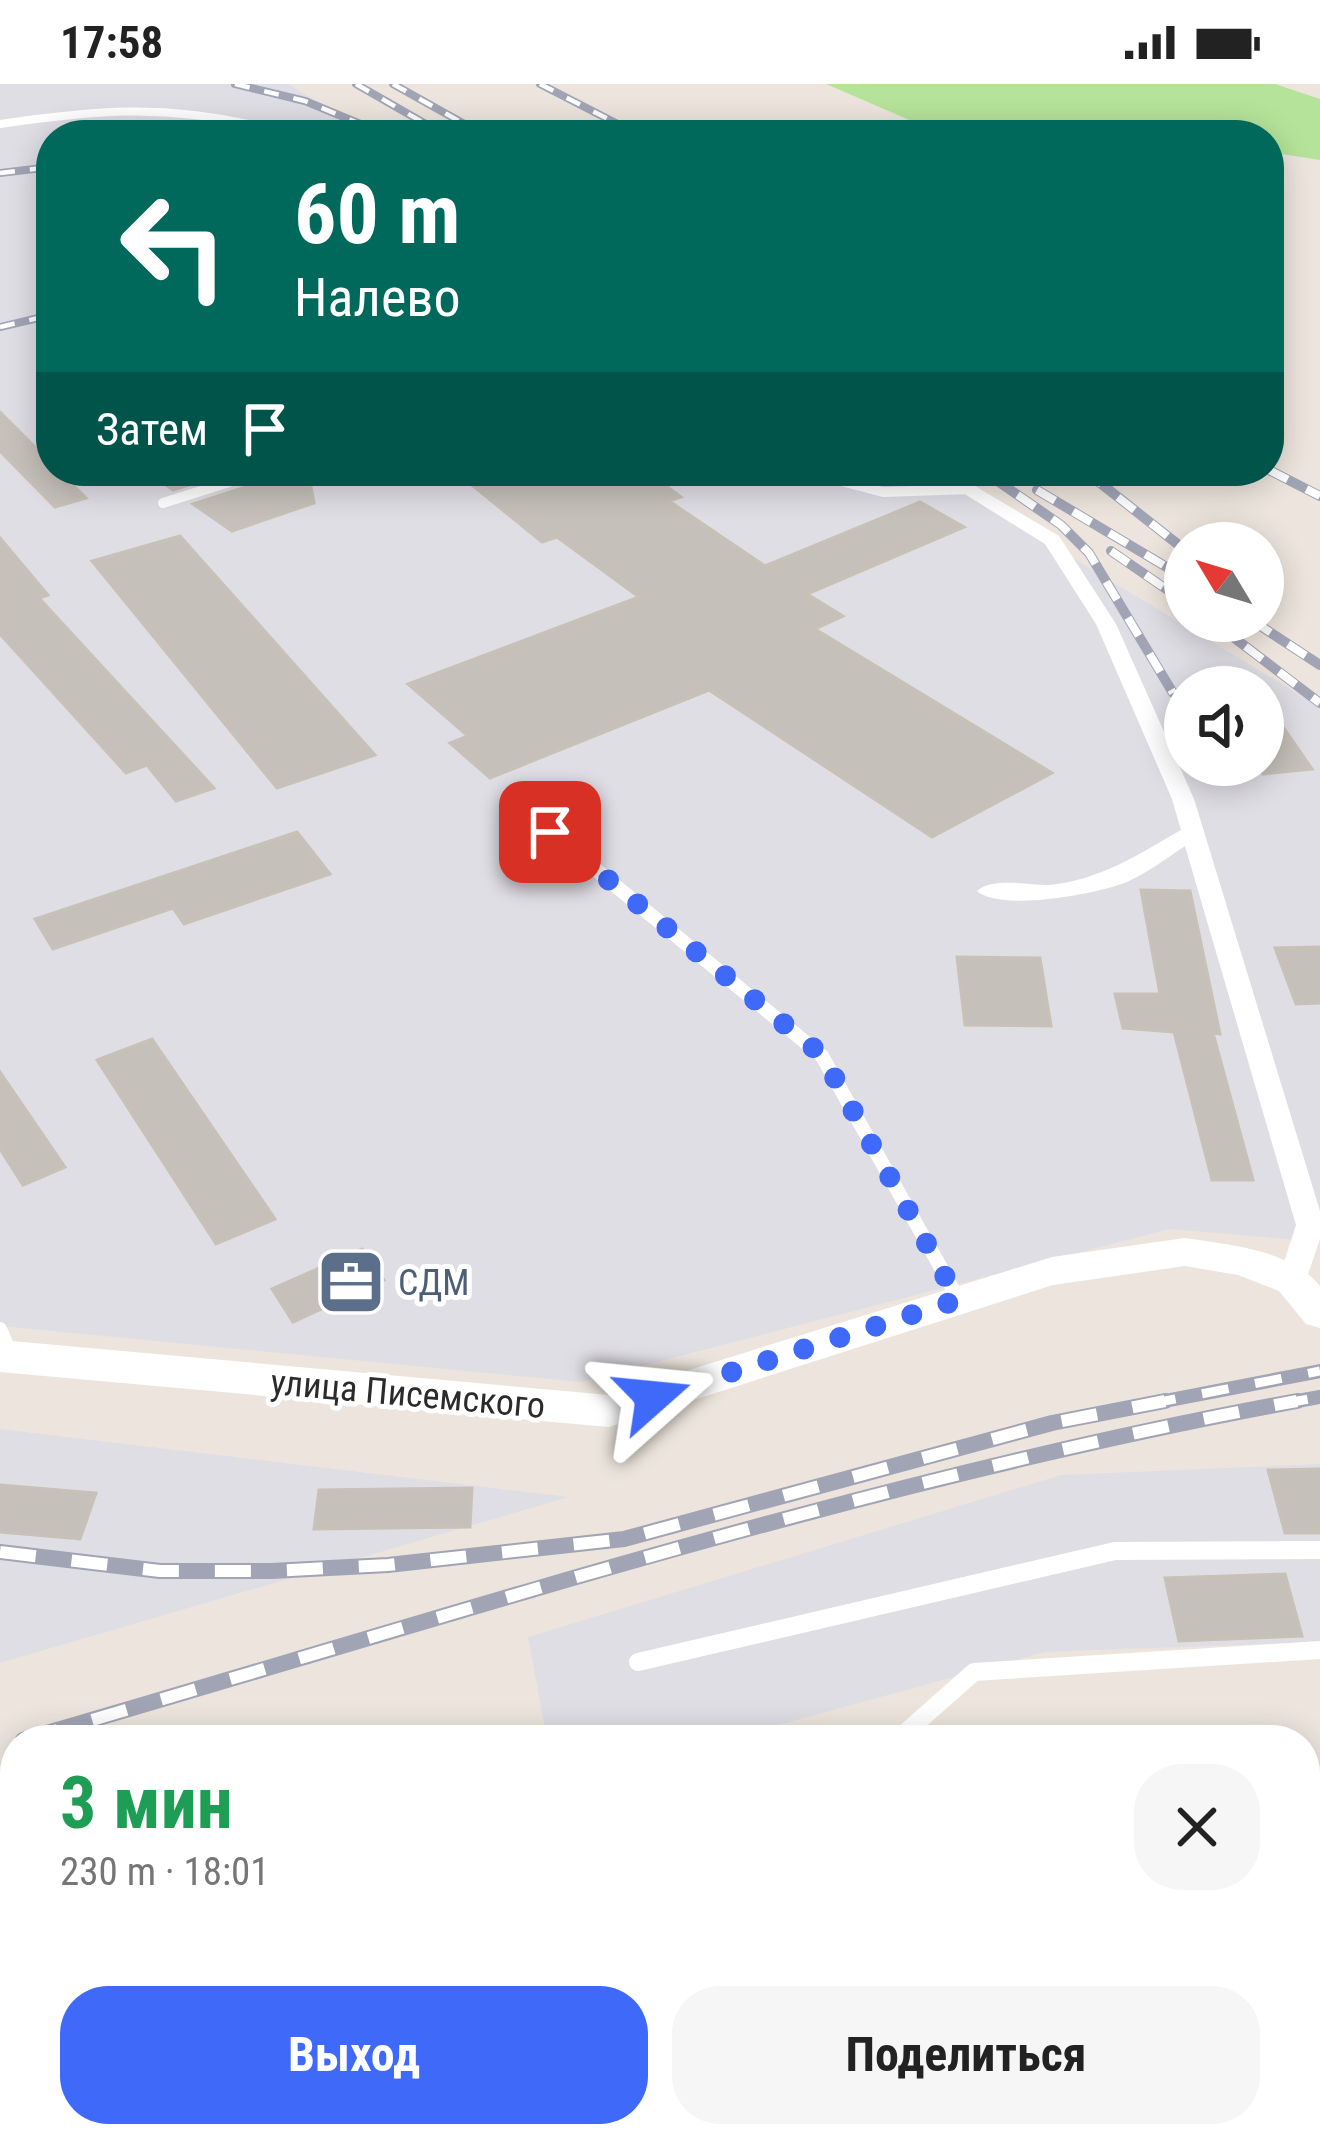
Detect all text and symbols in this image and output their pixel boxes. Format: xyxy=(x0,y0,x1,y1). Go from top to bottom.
text: 17:58 xyxy=(60,16,163,69)
text: 60 m xyxy=(294,165,461,264)
icon: left xyxy=(96,168,252,324)
text: Налево xyxy=(294,266,461,329)
icon: arrive xyxy=(232,396,298,462)
text: Затем xyxy=(96,403,208,456)
north arrow xyxy=(1164,522,1284,642)
map controls xyxy=(1164,522,1284,786)
button: sound xyxy=(1164,666,1284,786)
pin xyxy=(499,781,601,883)
icon: arrive xyxy=(517,799,583,865)
office icon: СДМ xyxy=(316,1247,386,1317)
place label: СДМ xyxy=(398,1262,469,1304)
position arrow xyxy=(590,1334,716,1460)
street label: улица Писемского xyxy=(269,1361,547,1427)
text: 3 мин xyxy=(60,1761,233,1846)
button: close xyxy=(1134,1764,1260,1890)
text: 230 m · 18:01 xyxy=(60,1849,270,1895)
button: Выход xyxy=(60,1986,648,2124)
button: Поделиться xyxy=(672,1986,1260,2124)

